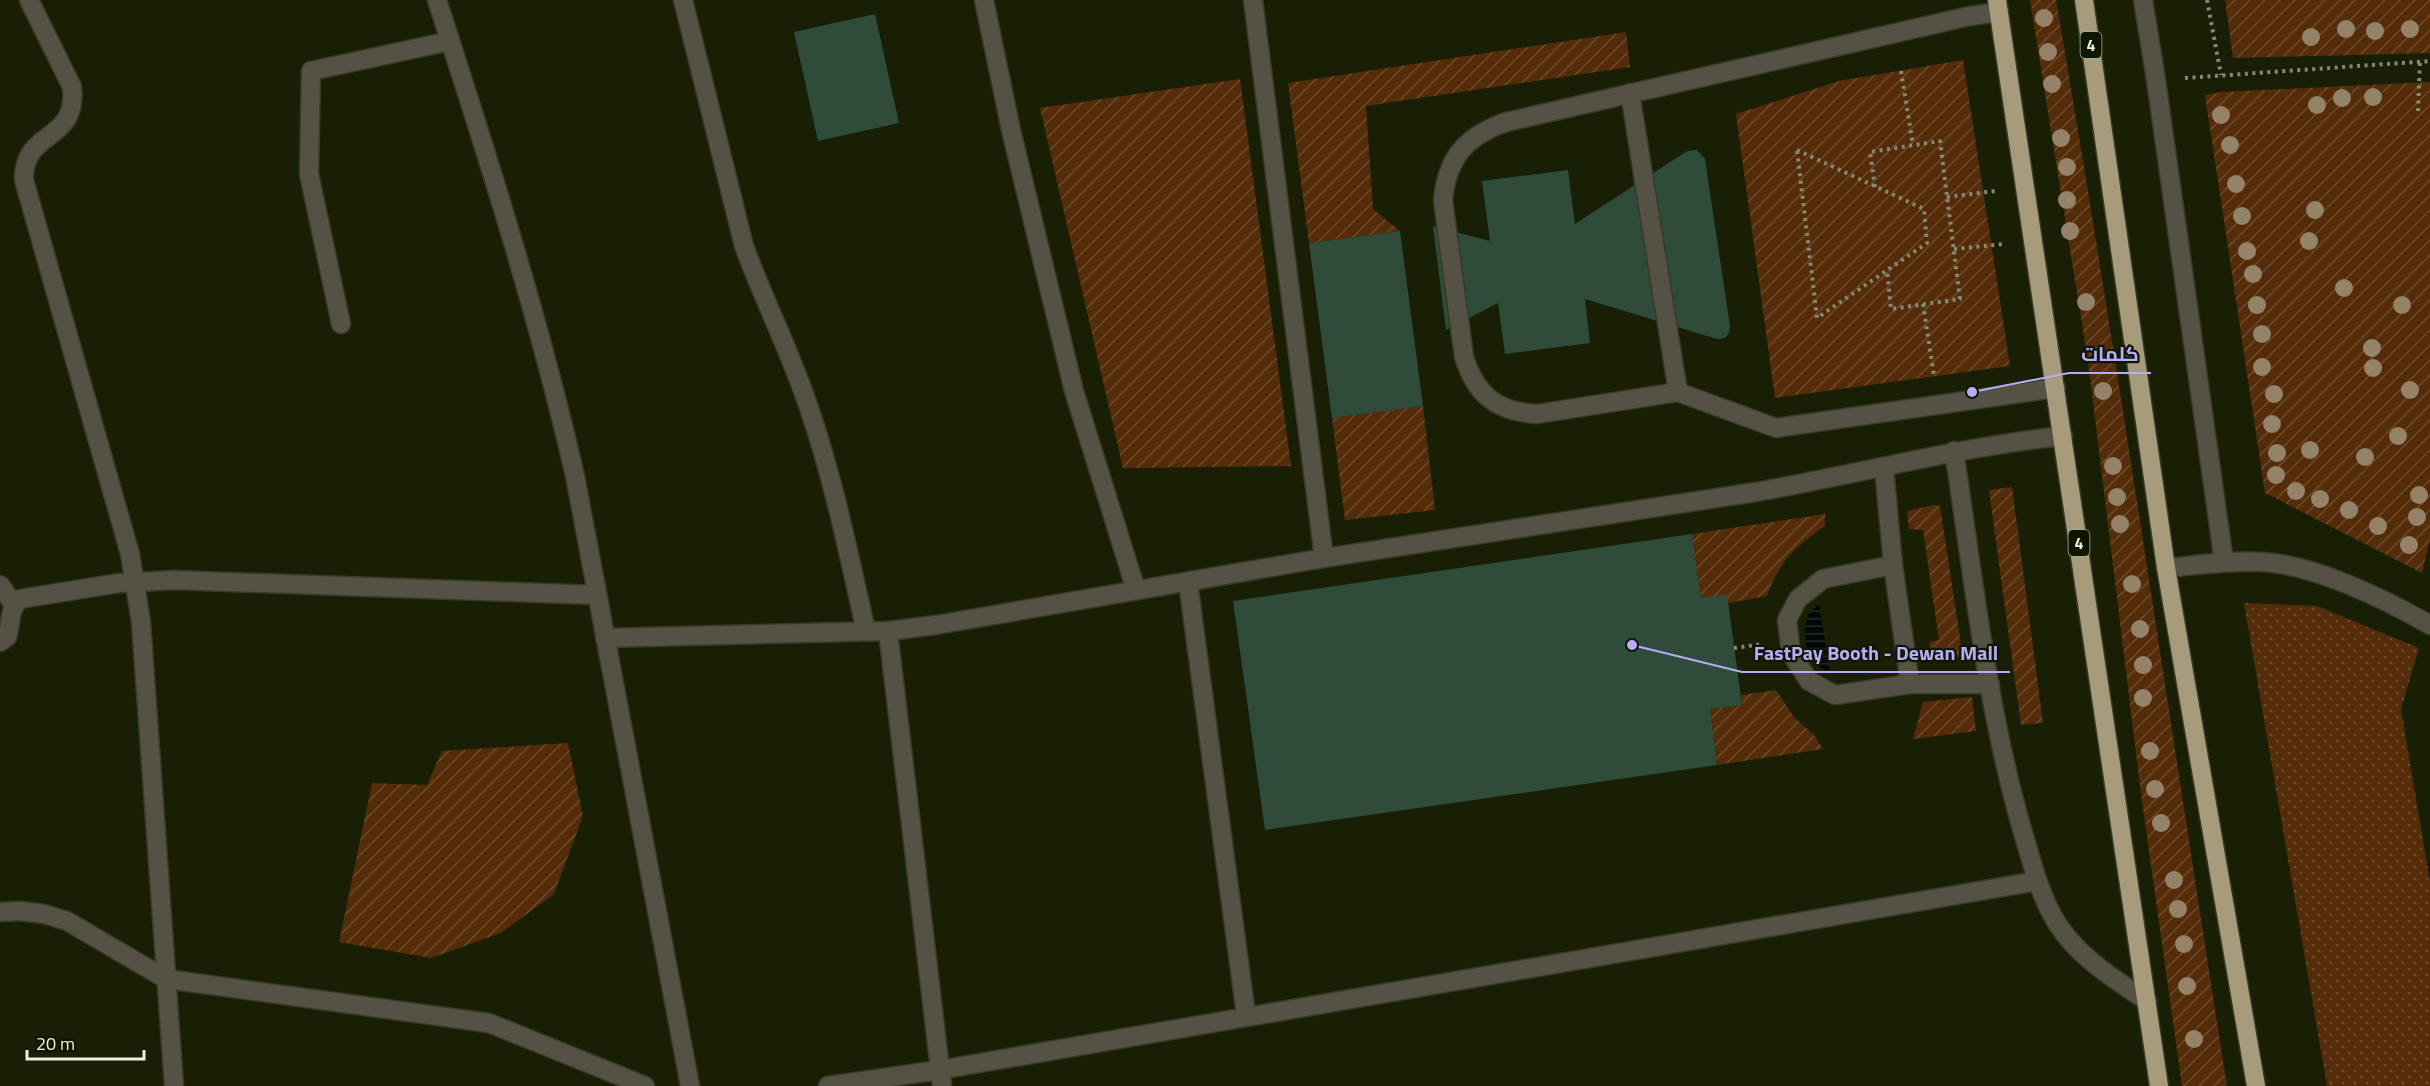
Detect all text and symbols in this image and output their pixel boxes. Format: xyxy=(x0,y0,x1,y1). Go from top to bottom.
road number: 4 xyxy=(2080,32,2102,58)
callout: كلمات xyxy=(2069,335,2151,373)
text: كلمات xyxy=(2081,338,2139,369)
road number: 4 xyxy=(2068,530,2090,556)
callout: FastPay Booth - Dewan Mall xyxy=(1742,634,2010,672)
text: FastPay Booth - Dewan Mall xyxy=(1754,637,1998,668)
scale bar xyxy=(27,1023,144,1061)
text: 20 m xyxy=(36,1030,75,1057)

